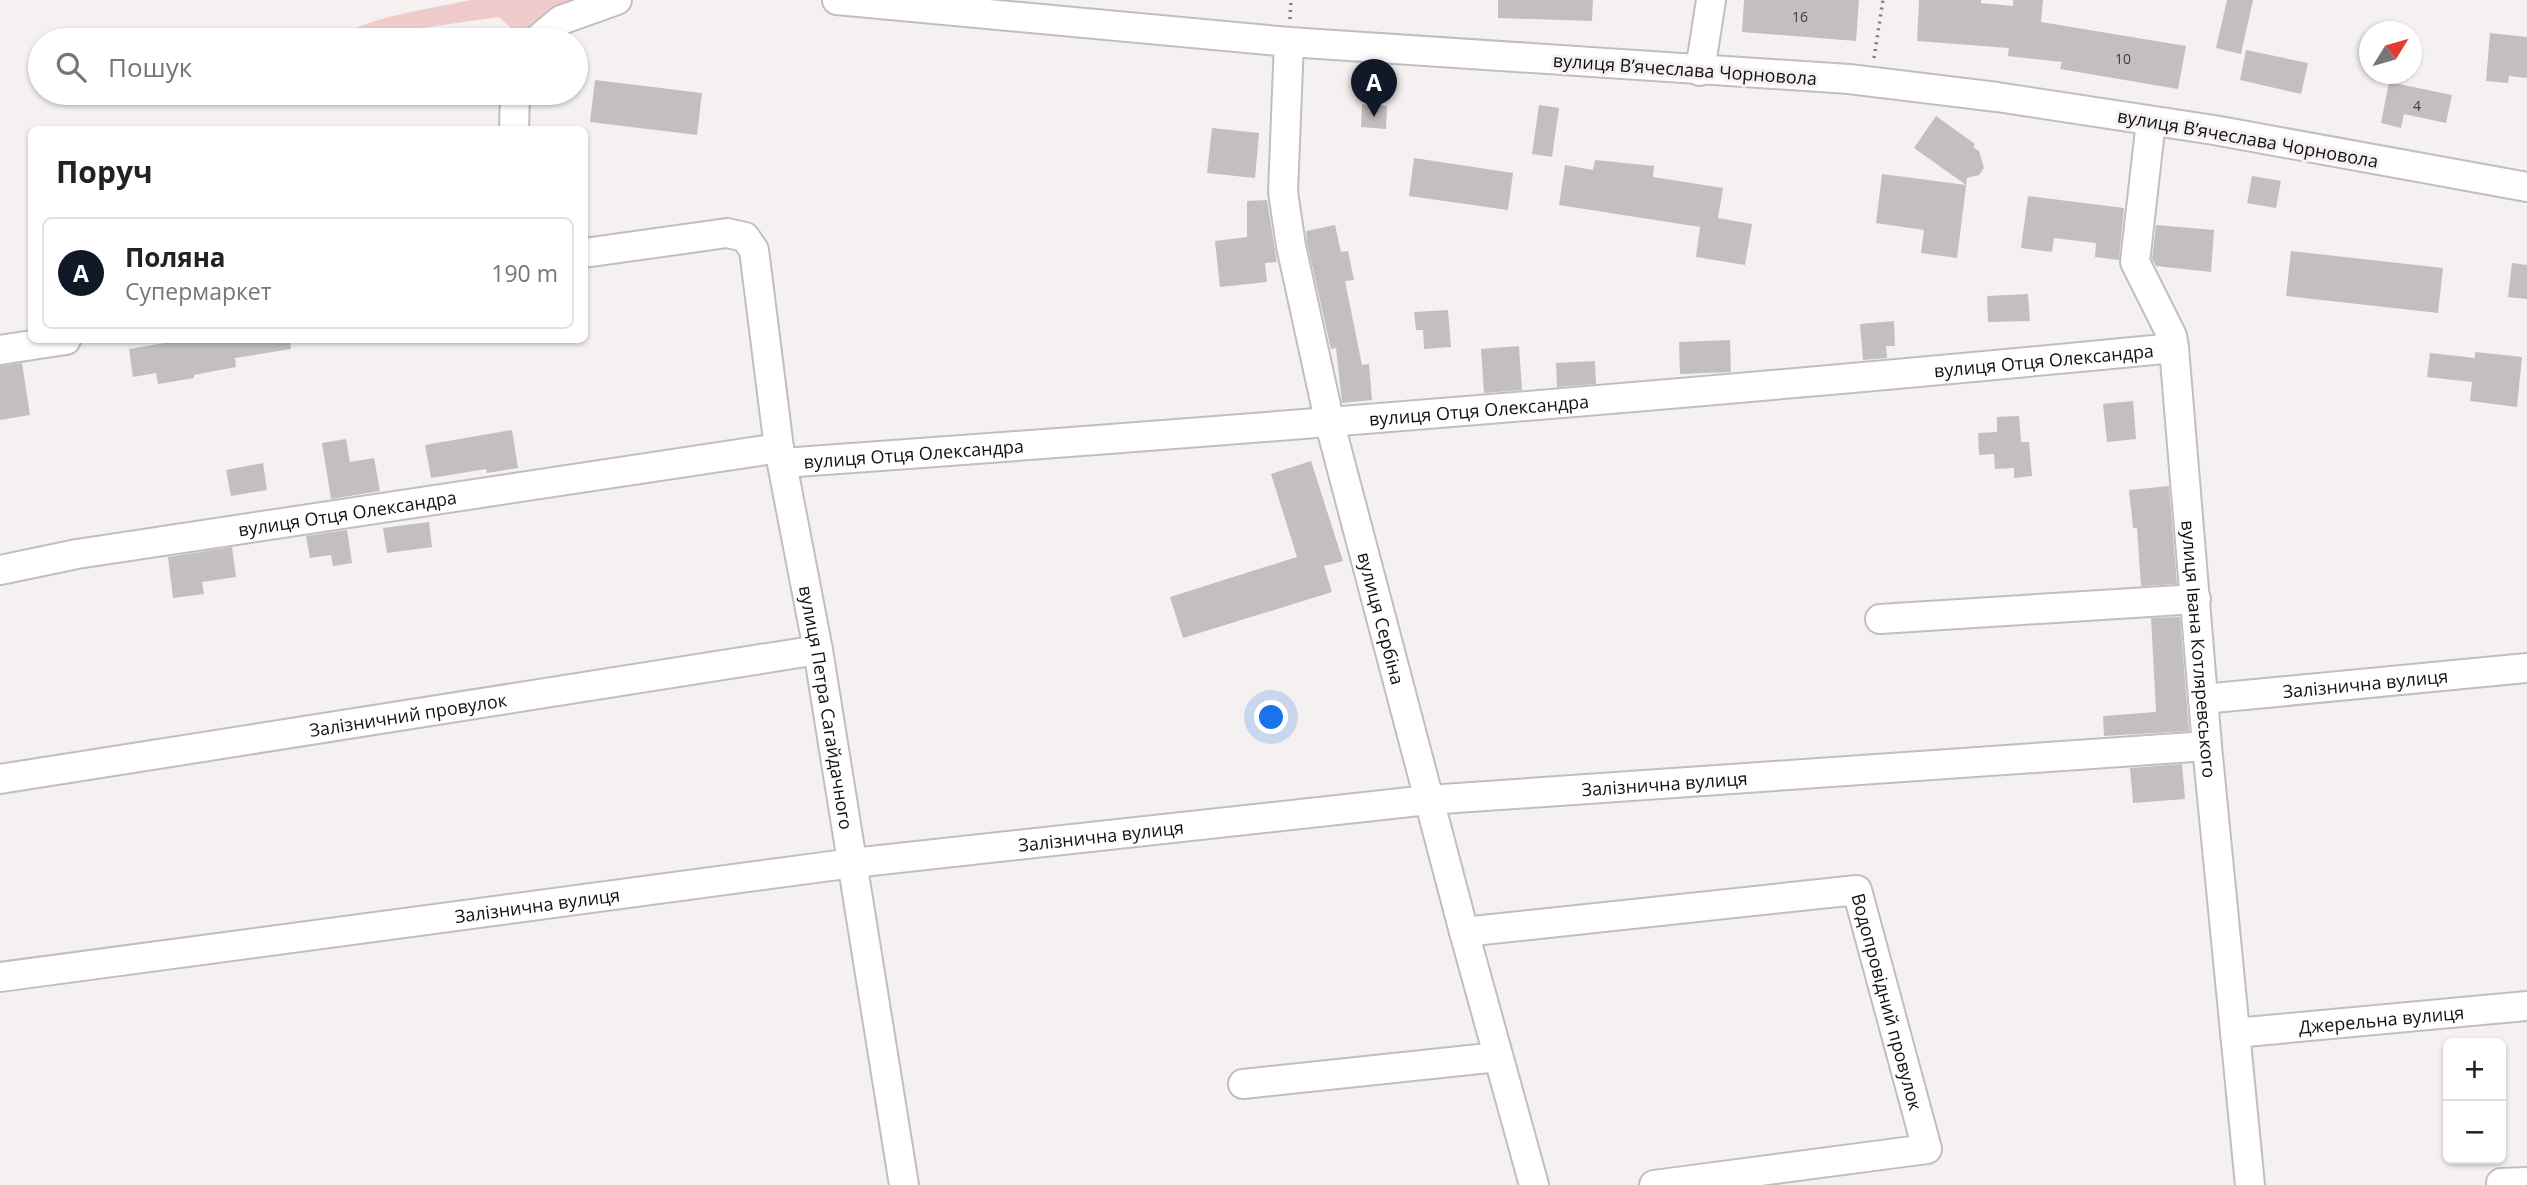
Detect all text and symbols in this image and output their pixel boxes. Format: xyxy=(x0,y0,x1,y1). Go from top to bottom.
house number: 16 xyxy=(1792,7,1808,26)
north arrow xyxy=(2359,21,2422,84)
search box xyxy=(28,28,588,105)
icon: search xyxy=(52,48,90,86)
street label: вулиця Вʼячеслава Чорновола xyxy=(1552,48,1818,90)
text: Пошук xyxy=(108,49,192,85)
house number: 10 xyxy=(2115,49,2131,68)
pin: A xyxy=(1351,59,1397,117)
house number: 4 xyxy=(2413,96,2421,115)
street label: вулиця Вʼячеслава Чорновола xyxy=(2116,103,2380,173)
text: Поруч xyxy=(56,151,153,192)
text: Поляна xyxy=(125,239,226,275)
text: A xyxy=(73,257,89,289)
text: 190 m xyxy=(491,257,558,289)
text: Супермаркет xyxy=(125,275,272,307)
street label: вулиця Отця Олександра xyxy=(1933,338,2155,383)
street label: вулиця Отця Олександра xyxy=(1368,389,1590,431)
street label: вулиця Отця Олександра xyxy=(803,434,1025,474)
street label: вулиця Отця Олександра xyxy=(236,485,458,542)
street label: вулиця Івана Котляревського xyxy=(2176,519,2222,779)
street label: вулиця Сербіна xyxy=(1352,550,1410,687)
street label: вулиця Петра Сагайдачного xyxy=(794,583,859,831)
street label: Залізнична вулиця xyxy=(2281,664,2449,703)
street label: Залізничний провулок xyxy=(307,687,509,742)
your location xyxy=(1254,700,1288,734)
street label: Залізнична вулиця xyxy=(1581,766,1748,801)
street label: Залізнична вулиця xyxy=(1017,815,1185,857)
street label: Залізнична вулиця xyxy=(453,882,621,928)
street label: Водопровідний провулок xyxy=(1846,891,1928,1114)
street label: Джерельна вулиця xyxy=(2298,1000,2465,1039)
map controls xyxy=(2443,1038,2506,1164)
button: + xyxy=(2443,1038,2506,1101)
button: − xyxy=(2443,1101,2506,1164)

